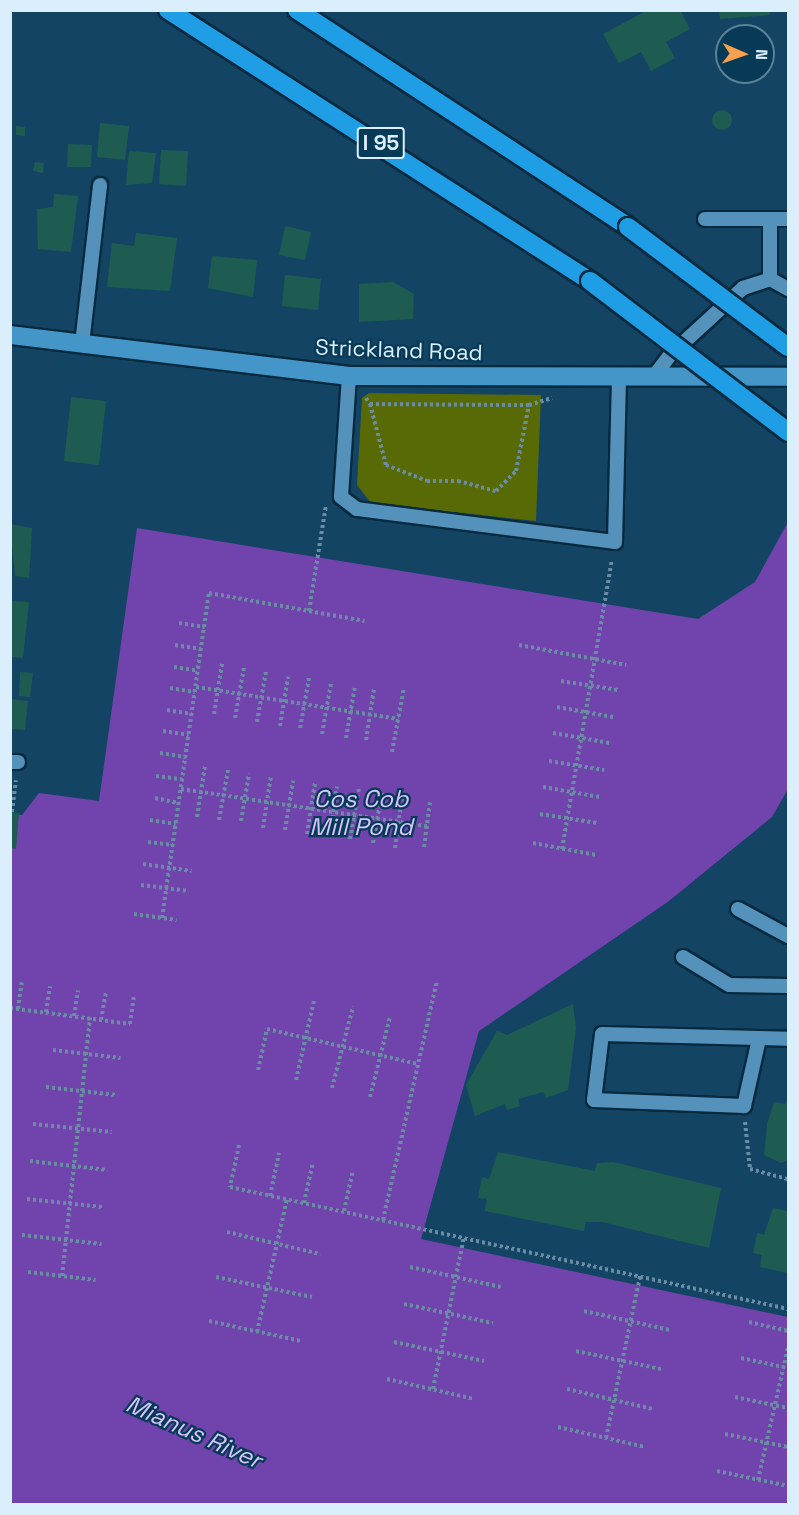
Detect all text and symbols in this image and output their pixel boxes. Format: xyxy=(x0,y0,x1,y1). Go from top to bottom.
north arrow xyxy=(715,24,775,84)
text: N xyxy=(751,49,772,60)
road number: I 95 xyxy=(356,125,406,161)
street label: Strickland Road xyxy=(315,334,483,366)
water label: Cos Cob Mill Pond xyxy=(309,785,413,841)
water label: Mianus River xyxy=(122,1389,266,1475)

